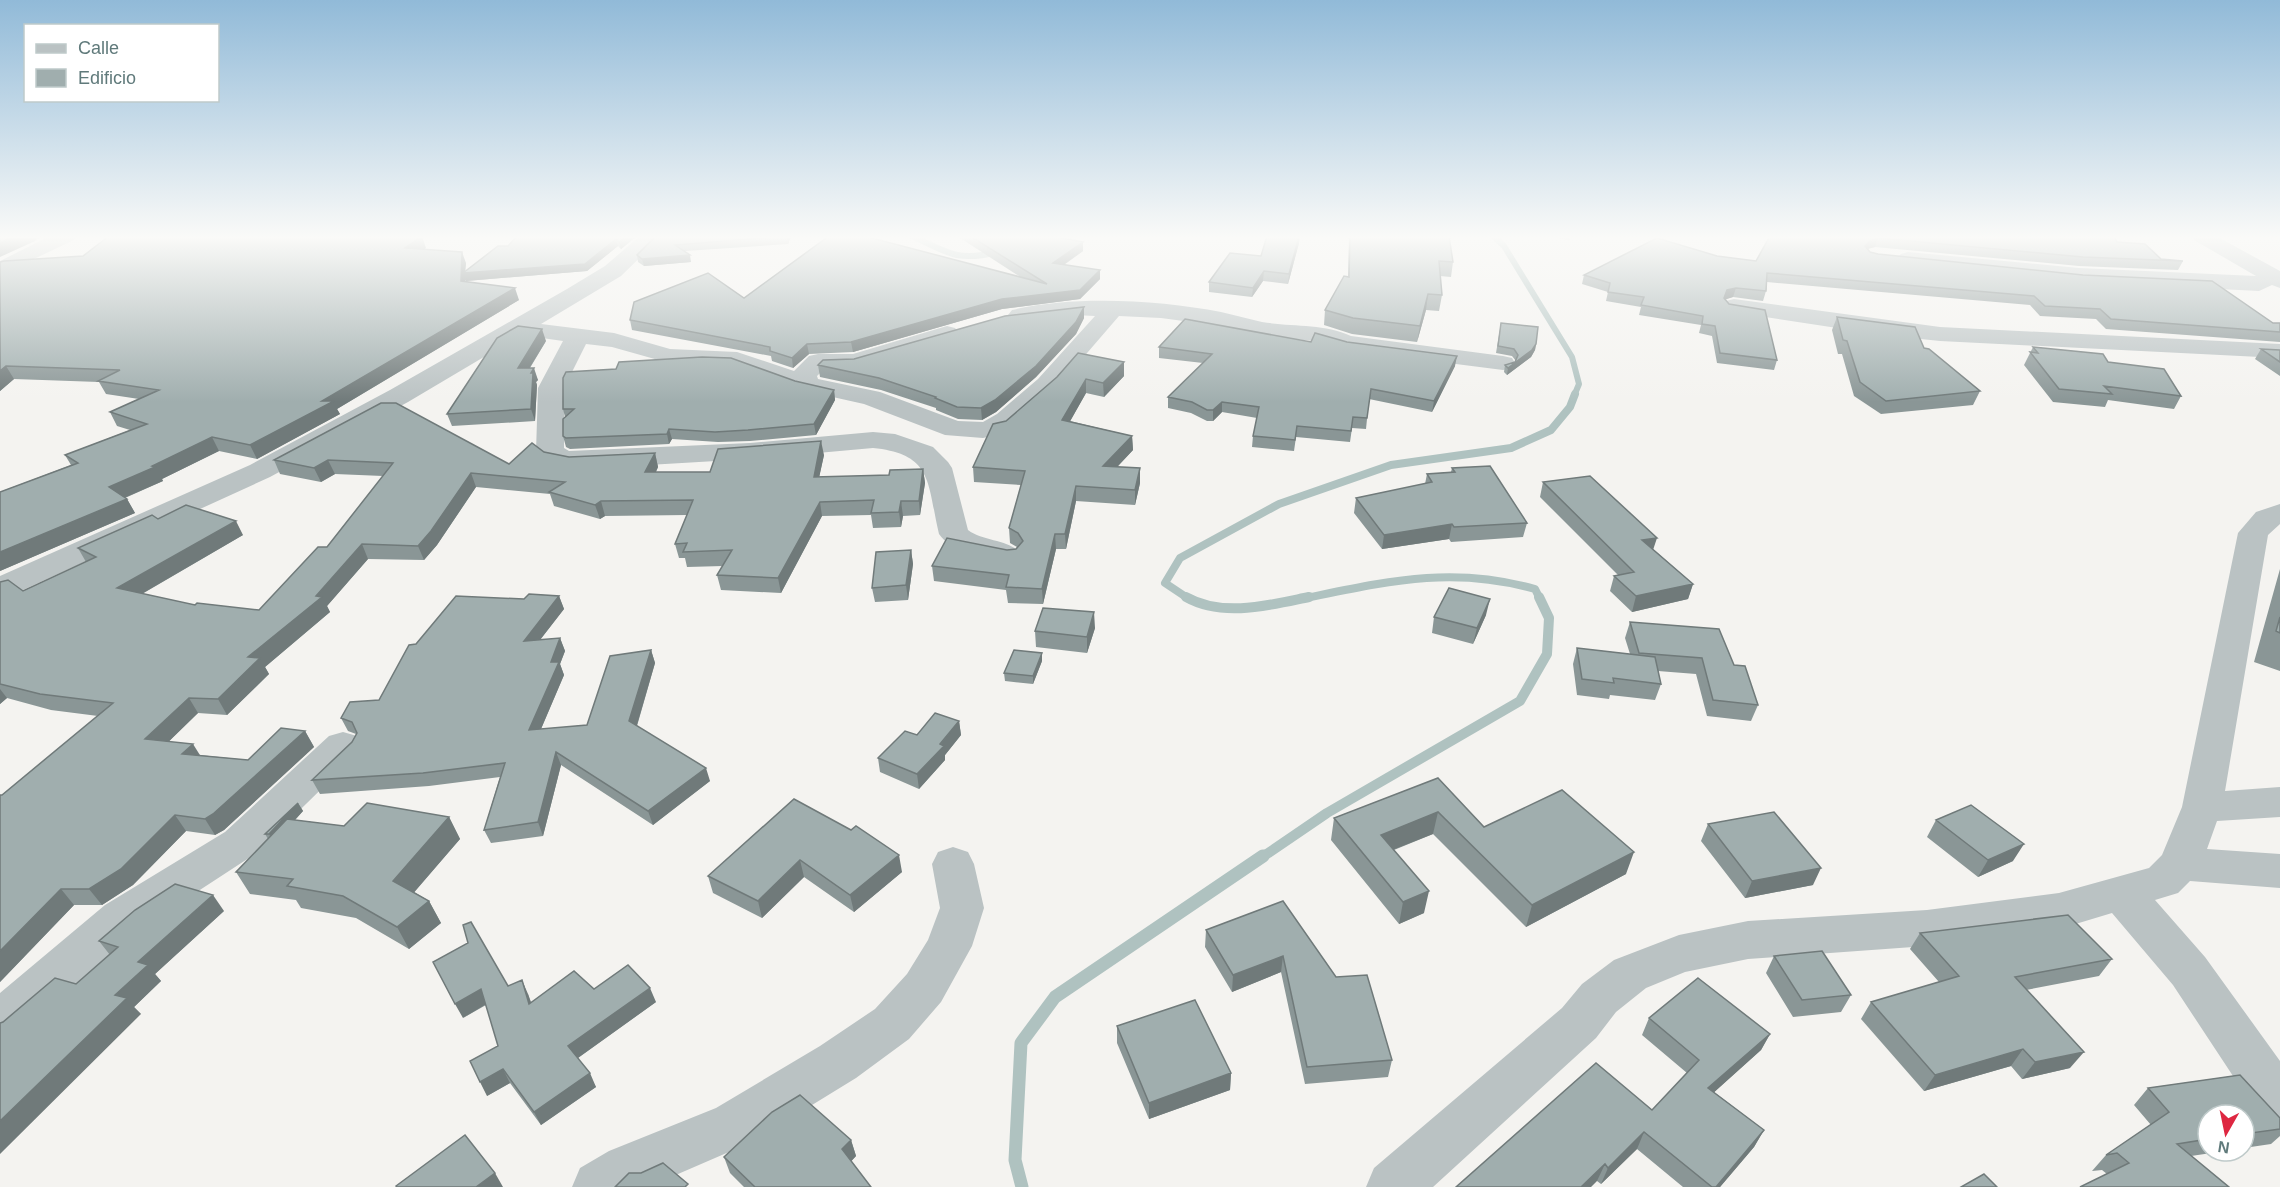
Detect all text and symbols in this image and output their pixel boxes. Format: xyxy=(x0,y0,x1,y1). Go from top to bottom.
legend xyxy=(24,24,219,102)
text: Calle xyxy=(78,38,119,58)
text: Edificio xyxy=(78,68,136,88)
north arrow xyxy=(2196,1103,2256,1163)
text: N xyxy=(2217,1138,2231,1157)

